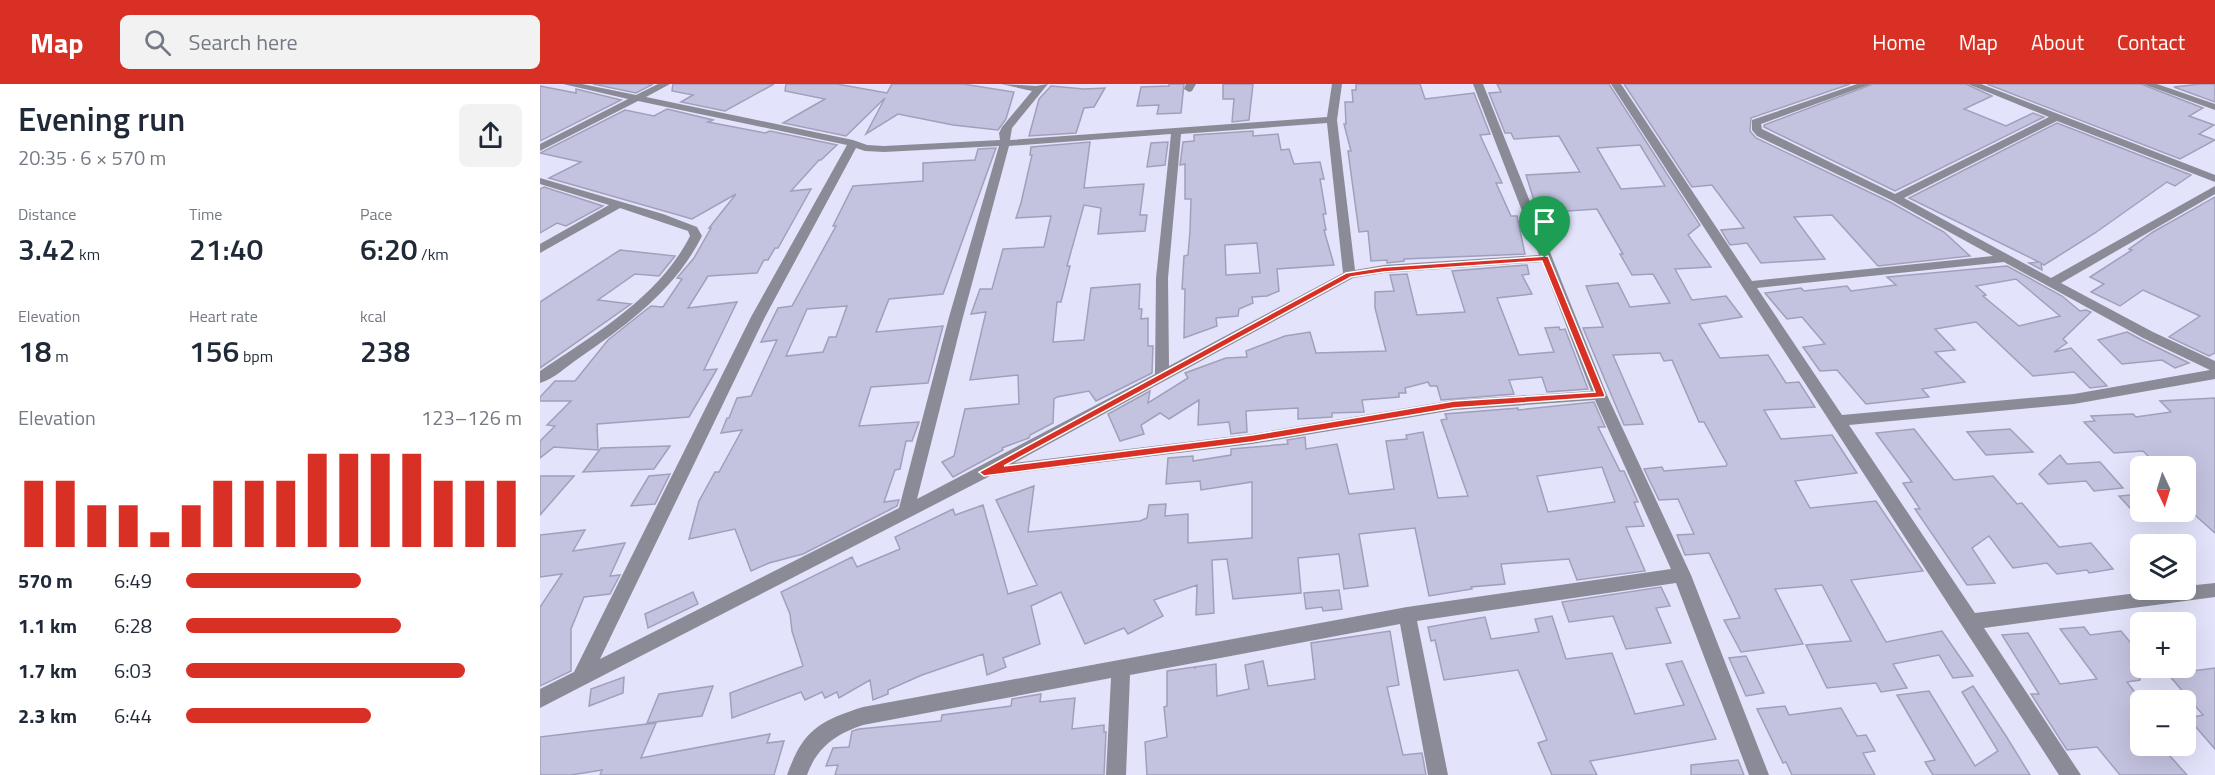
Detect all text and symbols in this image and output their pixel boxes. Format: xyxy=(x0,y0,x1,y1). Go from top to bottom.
search box xyxy=(120,15,540,69)
text: Map xyxy=(30,21,84,64)
text: Search here xyxy=(189,25,298,59)
icon: search xyxy=(141,26,174,59)
text: Home xyxy=(1872,26,1926,58)
text: Map xyxy=(1959,26,1998,58)
text: About xyxy=(2031,26,2084,58)
text: Contact xyxy=(2117,26,2185,58)
text: Evening run xyxy=(18,94,185,144)
button: share xyxy=(459,104,522,167)
text: 20:35 · 6 × 570 m xyxy=(18,142,166,173)
pin xyxy=(1519,196,1570,258)
text: Distance xyxy=(18,202,76,226)
text: Time xyxy=(189,202,222,226)
text: Pace xyxy=(360,202,392,226)
icon: arrive xyxy=(1528,205,1561,238)
text: 3.42 xyxy=(18,226,76,272)
text: 21:40 xyxy=(189,226,263,272)
text: 6:20 xyxy=(360,226,418,272)
text: km xyxy=(76,242,100,266)
text: /km xyxy=(418,242,449,266)
text: Elevation xyxy=(18,304,80,328)
text: Heart rate xyxy=(189,304,258,328)
text: kcal xyxy=(360,304,386,328)
text: 18 xyxy=(18,328,52,374)
text: 156 xyxy=(189,328,239,374)
text: 238 xyxy=(360,328,410,374)
text: m xyxy=(52,344,69,368)
text: bpm xyxy=(239,344,273,368)
text: Elevation xyxy=(18,402,96,433)
text: 123–126 m xyxy=(421,402,522,433)
north arrow xyxy=(2130,456,2196,522)
map controls xyxy=(2130,456,2196,756)
button: layers xyxy=(2130,534,2196,600)
text: 570 m xyxy=(18,565,73,596)
text: 6:49 xyxy=(114,565,152,596)
text: 1.1 km xyxy=(18,610,77,641)
text: 6:28 xyxy=(114,610,152,641)
button: + xyxy=(2130,612,2196,678)
text: 1.7 km xyxy=(18,655,77,686)
text: 6:03 xyxy=(114,655,152,686)
button: − xyxy=(2130,690,2196,756)
text: 2.3 km xyxy=(18,700,77,731)
text: 6:44 xyxy=(114,700,152,731)

